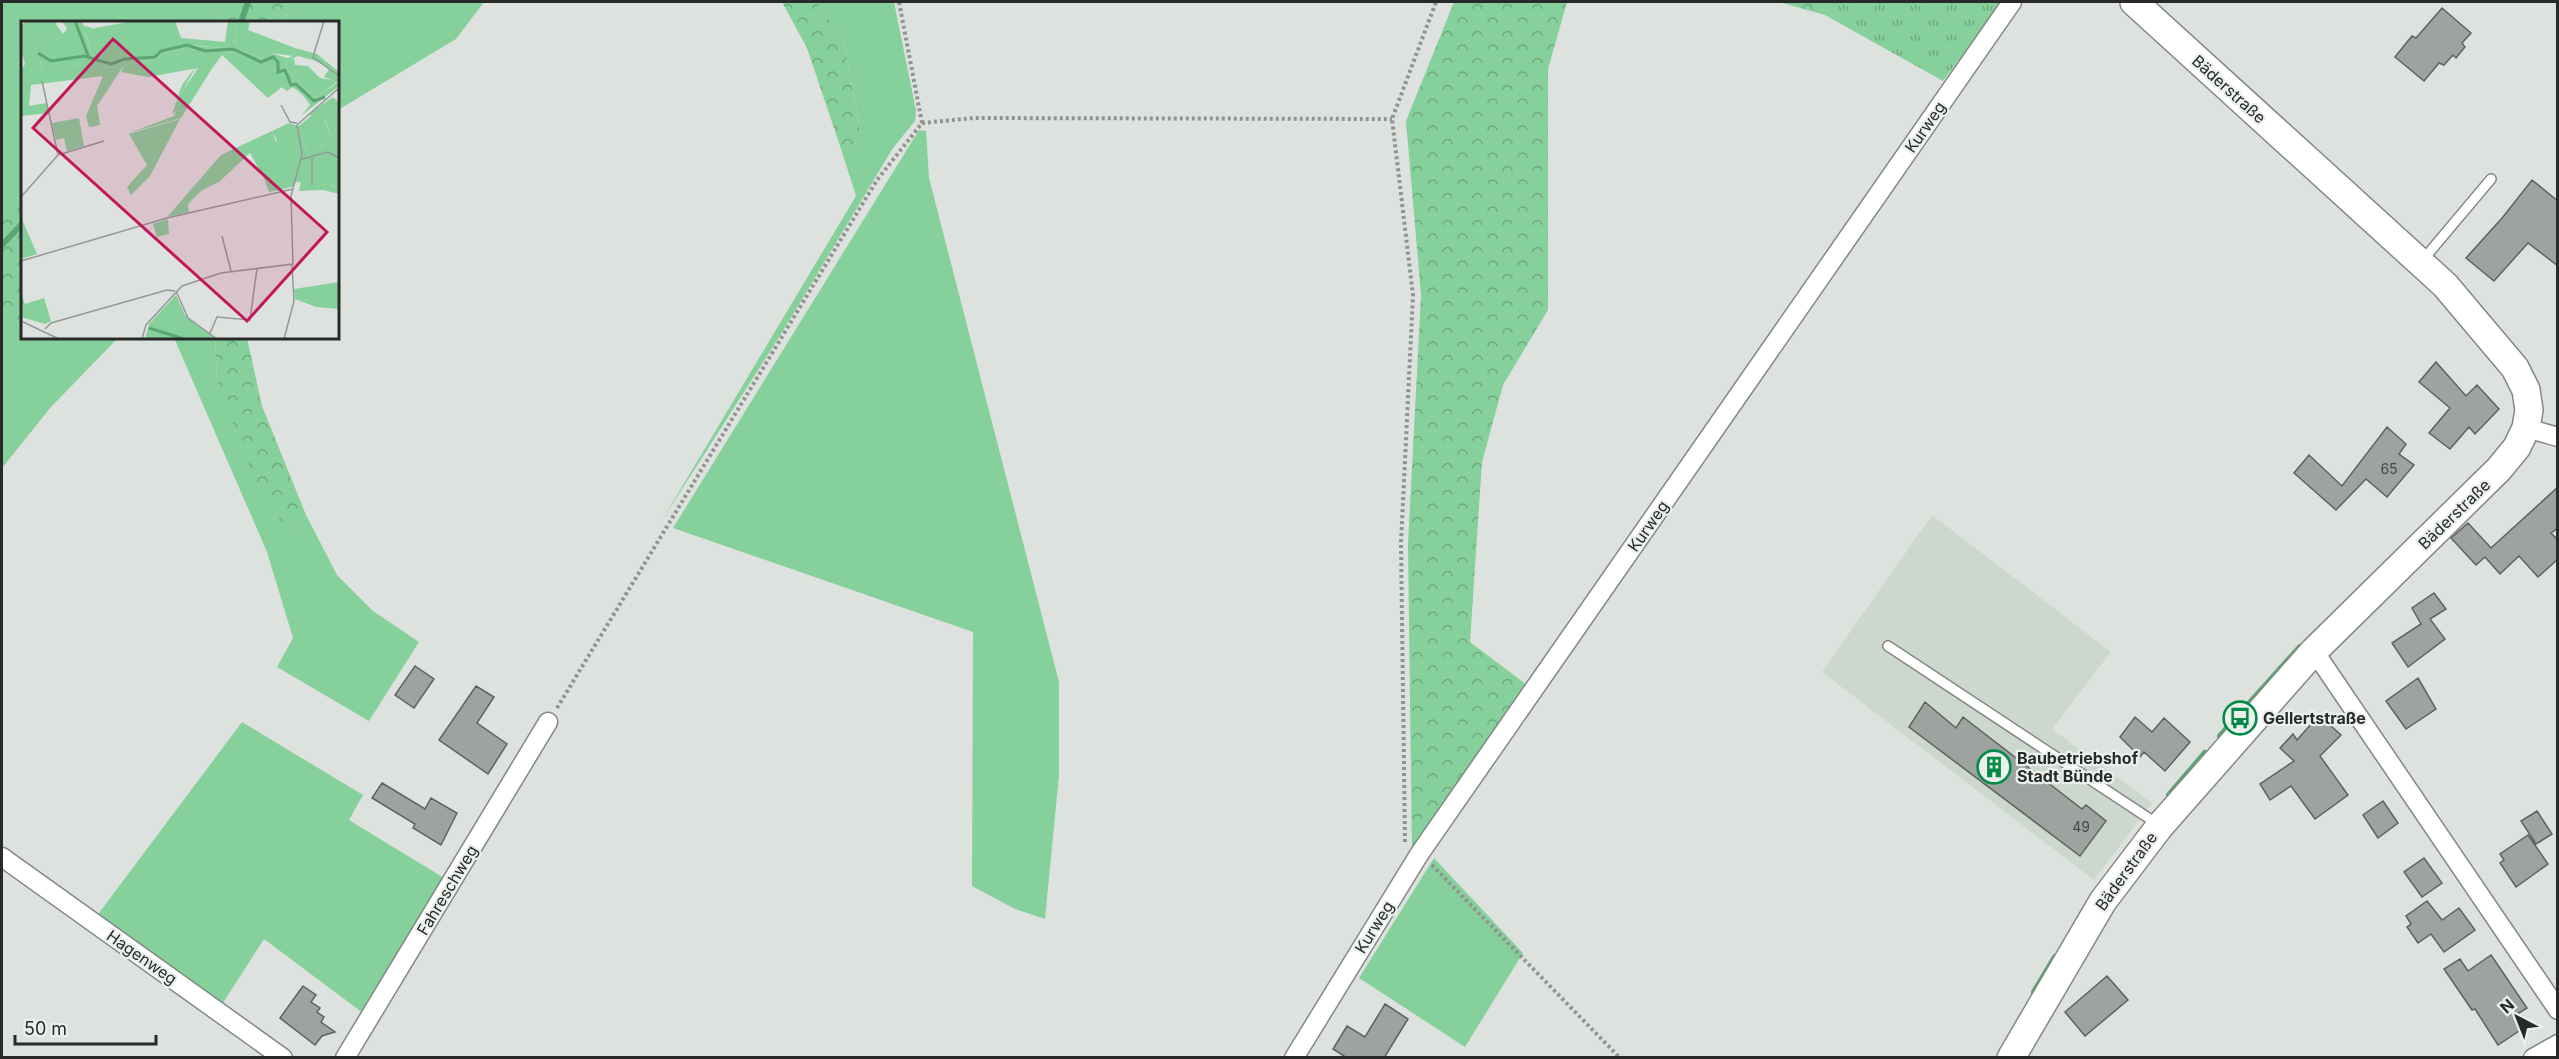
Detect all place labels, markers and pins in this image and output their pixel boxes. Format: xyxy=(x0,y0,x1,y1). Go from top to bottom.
bus stop icon: Gellertstraße xyxy=(2222,700,2258,736)
place label: Gellertstraße xyxy=(2263,708,2366,728)
place label: Baubetriebshof Stadt Bünde xyxy=(2017,748,2139,786)
building icon: Baubetriebshof Stadt Bünde xyxy=(1976,749,2012,785)

